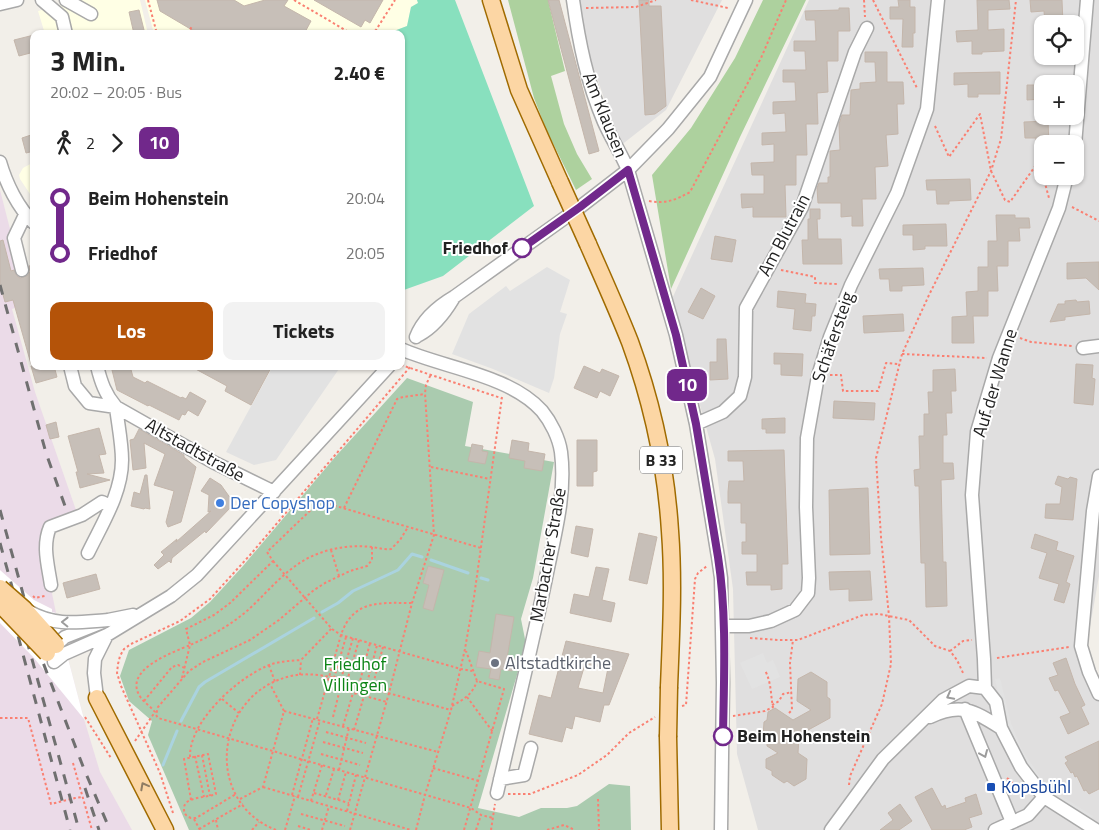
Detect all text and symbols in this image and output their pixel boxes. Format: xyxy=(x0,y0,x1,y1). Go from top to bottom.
map controls xyxy=(1034,15,1084,185)
button: locate xyxy=(1034,15,1084,65)
text: 3 Min. xyxy=(50,39,126,82)
text: 2.40 € xyxy=(333,58,385,87)
street label: Am Klausen xyxy=(576,68,635,162)
button: + xyxy=(1034,75,1084,125)
text: 20:02 – 20:05 · Bus xyxy=(50,80,182,104)
icon: walk xyxy=(50,129,78,157)
icon: forward xyxy=(103,129,131,157)
text: 10 xyxy=(149,129,169,156)
text: 2 xyxy=(86,131,95,155)
button: − xyxy=(1034,135,1084,185)
text: Beim Hohenstein xyxy=(88,183,229,212)
text: 20:04 xyxy=(346,186,385,210)
street label: Am Blutrain xyxy=(751,189,817,281)
place label: Friedhof xyxy=(442,234,509,261)
text: Friedhof xyxy=(88,238,157,267)
marker: Friedhof xyxy=(512,238,532,258)
text: 20:05 xyxy=(346,241,385,265)
street label: Schäfersteig xyxy=(804,288,861,386)
button: Los xyxy=(50,302,213,360)
button: Tickets xyxy=(223,302,385,360)
street label: Auf der Wanne xyxy=(965,325,1024,440)
line badge: 10 xyxy=(664,369,710,401)
text: 10 xyxy=(677,371,697,398)
street label: Altstadtstraße xyxy=(141,411,250,488)
road number: B 33 xyxy=(640,446,682,474)
street label: Marbacher Straße xyxy=(522,485,573,624)
place label: Der Copyshop xyxy=(230,489,335,516)
marker: Der Copyshop xyxy=(214,497,226,509)
one-way arrow xyxy=(61,617,68,627)
place label: Altstadtkirche xyxy=(505,649,611,676)
park label: Friedhof Villingen xyxy=(323,650,387,698)
marker: Altstadtkirche xyxy=(489,657,501,669)
one-way arrow xyxy=(946,690,955,700)
place label: Beim Hohenstein xyxy=(737,722,870,749)
marker: Beim Hohenstein xyxy=(713,726,733,746)
one-way arrow xyxy=(979,750,989,758)
place label: Kopsbühl xyxy=(1001,773,1071,800)
marker: Kopsbühl xyxy=(985,781,997,793)
one-way arrow xyxy=(140,783,150,792)

